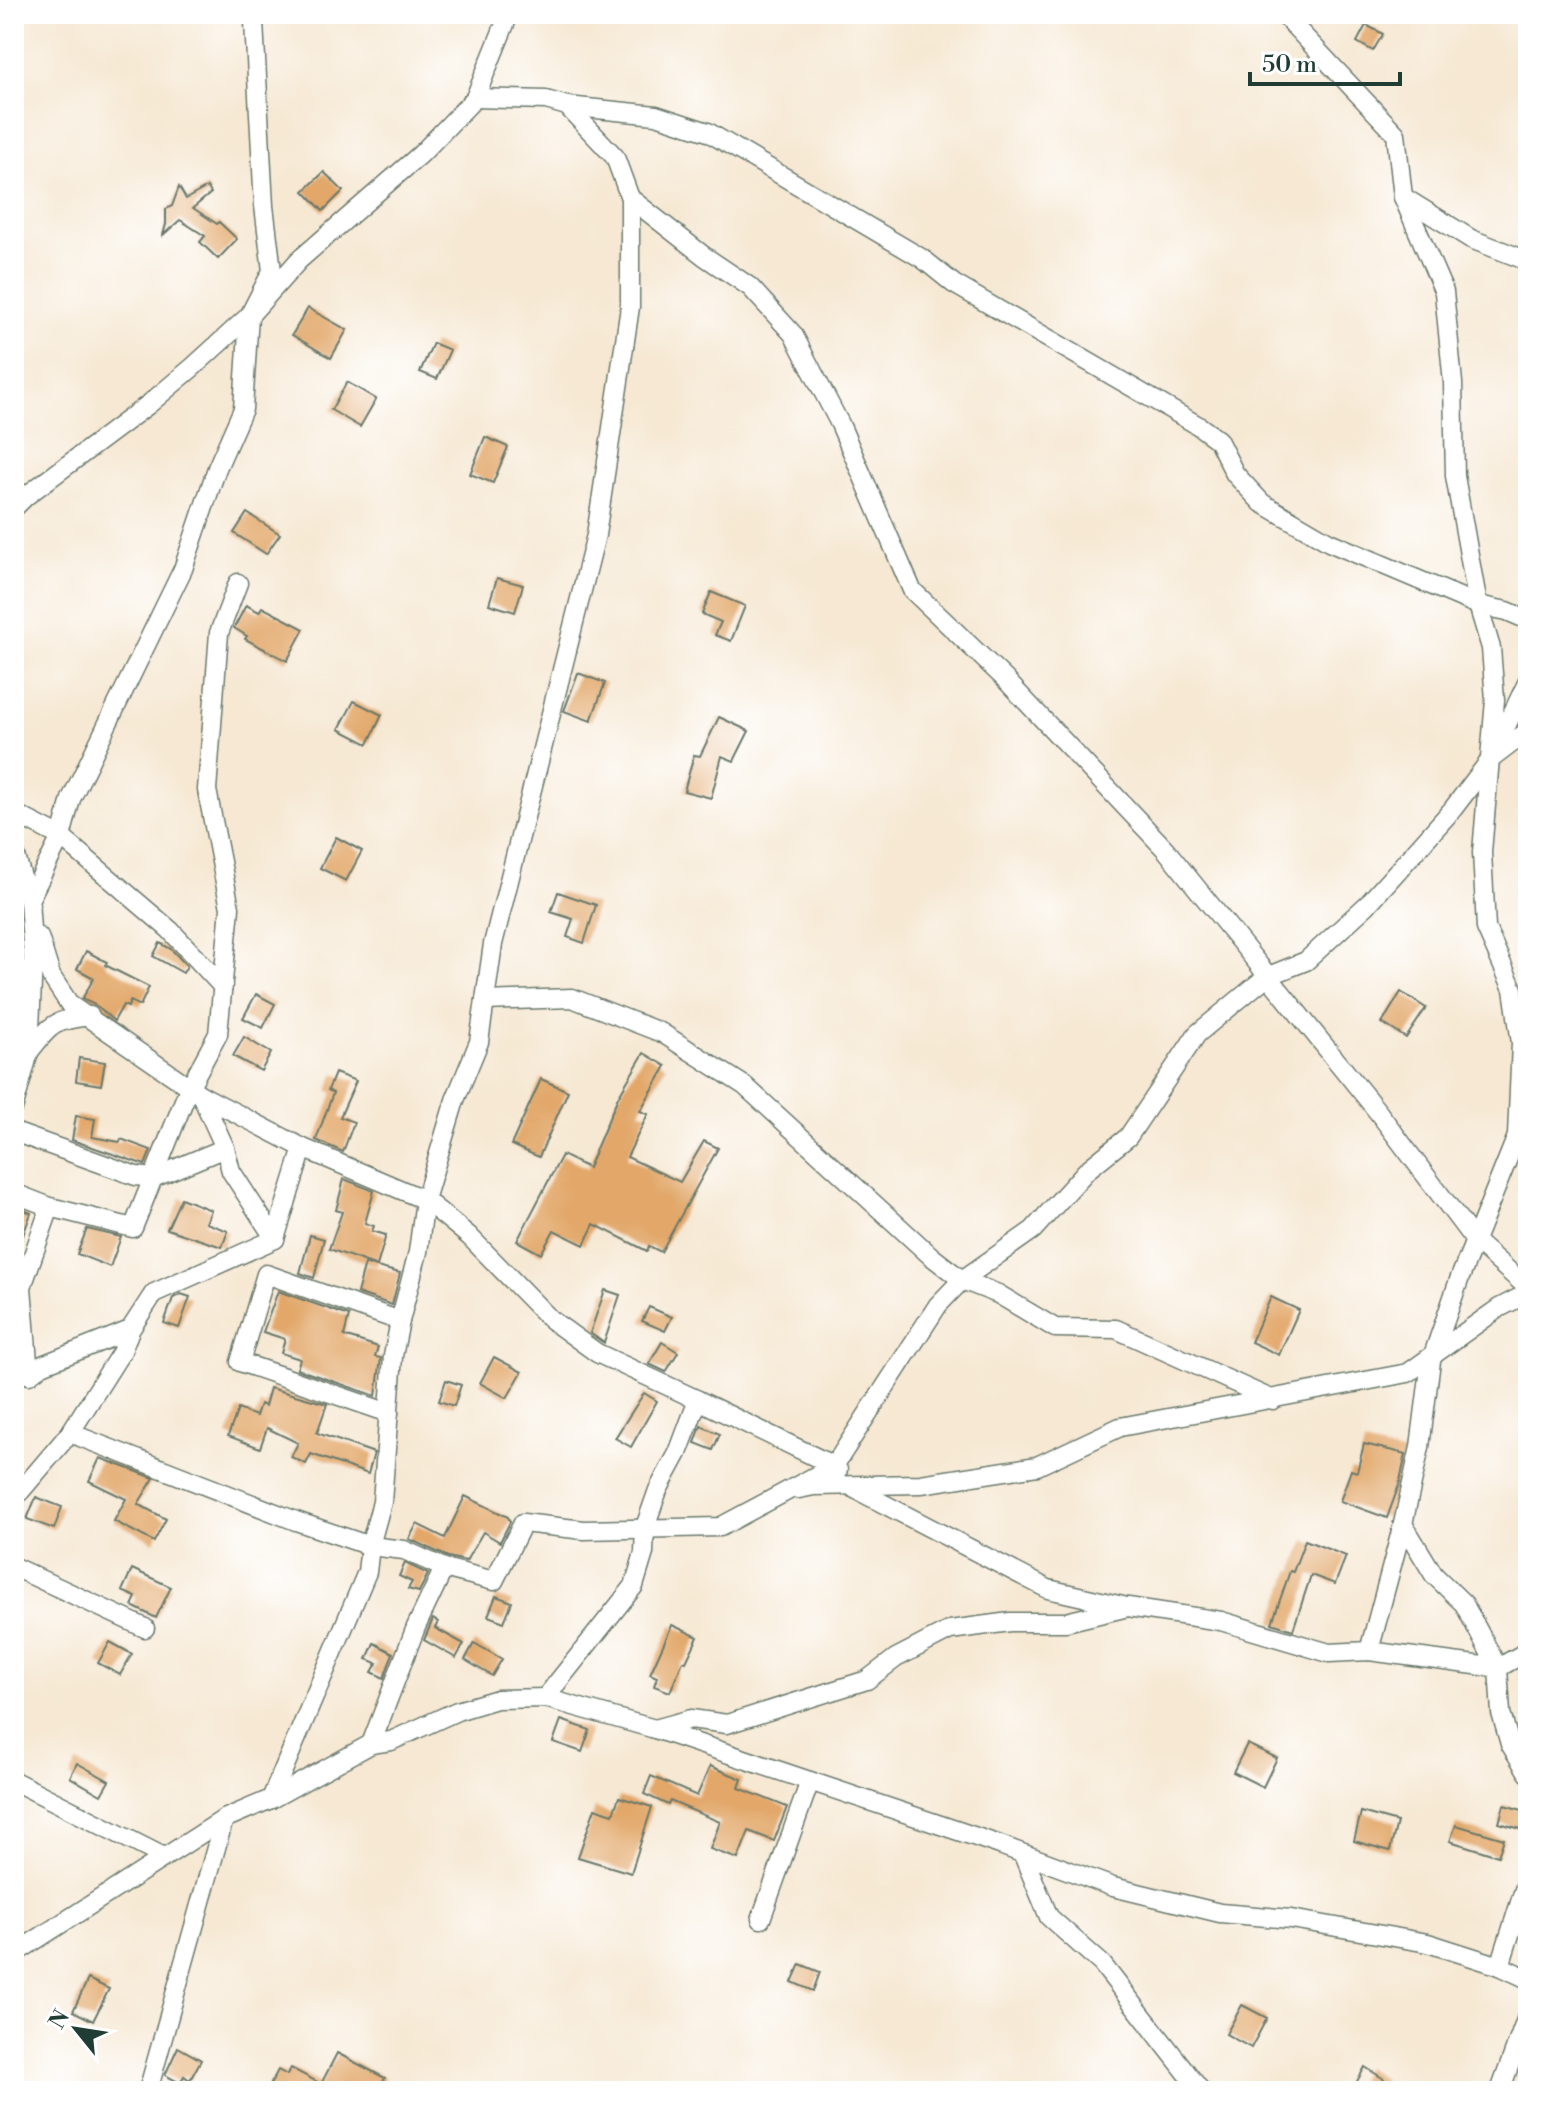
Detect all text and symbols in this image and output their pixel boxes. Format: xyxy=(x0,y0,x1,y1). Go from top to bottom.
scale bar xyxy=(1250,36,1400,86)
text: 50 m xyxy=(1262,50,1317,80)
north arrow xyxy=(36,1989,116,2069)
text: N xyxy=(44,2005,76,2034)

